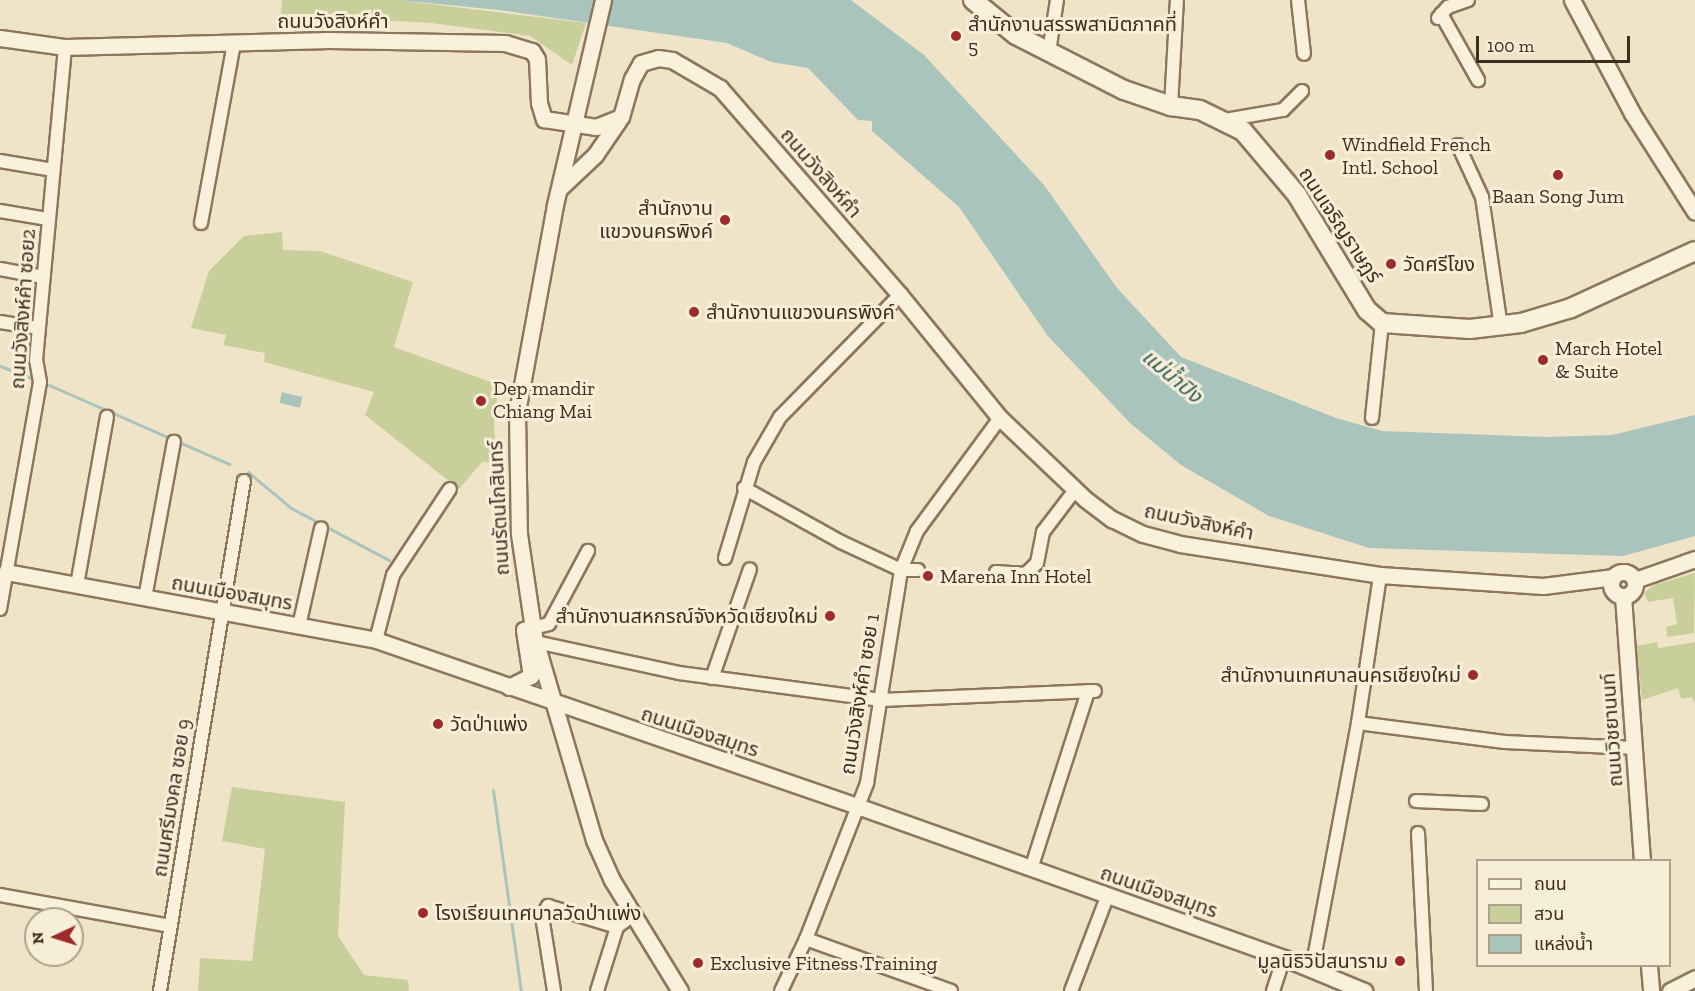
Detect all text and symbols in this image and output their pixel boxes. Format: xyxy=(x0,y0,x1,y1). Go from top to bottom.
street label: ถนนวังสิงห์คำ xyxy=(277,9,389,33)
place label: สำนักงานสรรพสามิตภาคที่ 5 xyxy=(968,13,1177,60)
scale bar xyxy=(1479,24,1634,62)
marker: สำนักงานสรรพสามิตภาคที่ 5 xyxy=(949,29,963,43)
text: 100 m xyxy=(1487,35,1534,57)
street label: ถนนวังสิงห์คำ xyxy=(775,123,867,223)
place label: Windfield French Intl. School xyxy=(1342,132,1491,179)
marker: Windfield French Intl. School xyxy=(1323,148,1337,162)
street label: ถนนเจริญราษฎร์ xyxy=(1294,163,1386,287)
marker: Baan Song Jum xyxy=(1551,168,1565,182)
place label: Baan Song Jum xyxy=(1492,184,1624,208)
place label: สำนักงาน แขวงนครพิงค์ xyxy=(599,196,713,243)
marker: สำนักงาน แขวงนครพิงค์ xyxy=(718,213,732,227)
street label: ถนนวังสิงห์คำ ซอย2 xyxy=(5,228,41,390)
place label: วัดศรีโขง xyxy=(1403,252,1475,276)
marker: วัดศรีโขง xyxy=(1384,257,1398,271)
place label: สำนักงานแขวงนครพิงค์ xyxy=(706,300,895,324)
marker: สำนักงานแขวงนครพิงค์ xyxy=(687,305,701,319)
place label: March Hotel & Suite xyxy=(1555,336,1663,383)
water label: แม่น้ำปิง xyxy=(1137,344,1207,408)
marker: March Hotel & Suite xyxy=(1536,353,1550,367)
place label: Dep mandir Chiang Mai xyxy=(493,377,595,424)
marker: Dep mandir Chiang Mai xyxy=(474,394,488,408)
street label: ถนนรัตนโกสินทร์ xyxy=(483,440,515,576)
street label: ถนนวังสิงห์คำ xyxy=(1142,499,1256,545)
place label: Marena Inn Hotel xyxy=(940,564,1091,588)
marker: Marena Inn Hotel xyxy=(921,569,935,583)
street label: ถนนเมืองสมุทร xyxy=(170,571,294,615)
place label: สำนักงานสหกรณ์จังหวัดเชียงใหม่ xyxy=(556,604,818,628)
marker: สำนักงานสหกรณ์จังหวัดเชียงใหม่ xyxy=(823,609,837,623)
street label: ถนนวังสิงห์คำ ซอย 1 xyxy=(835,612,885,776)
place label: สำนักงานเทศบาลนครเชียงใหม่ xyxy=(1220,663,1461,687)
marker: สำนักงานเทศบาลนครเชียงใหม่ xyxy=(1466,668,1480,682)
street label: ถนนวิชยานนท์ xyxy=(1596,672,1628,788)
street label: ถนนเมืองสมุทร xyxy=(638,702,762,762)
place label: วัดป่าแพ่ง xyxy=(450,712,528,736)
street label: ถนนศรีมงคล ซอย 9 xyxy=(148,717,196,879)
marker: วัดป่าแพ่ง xyxy=(431,717,445,731)
legend xyxy=(1476,859,1671,967)
street label: ถนนเมืองสมุทร xyxy=(1097,861,1221,923)
text: ถนน xyxy=(1534,873,1567,895)
place label: โรงเรียนเทศบาลวัดป่าแพ่ง xyxy=(435,901,641,925)
text: สวน xyxy=(1534,903,1564,925)
marker: โรงเรียนเทศบาลวัดป่าแพ่ง xyxy=(416,906,430,920)
north arrow xyxy=(24,907,84,967)
text: N xyxy=(28,931,47,945)
text: แหล่งน้ำ xyxy=(1534,933,1593,955)
place label: มูลนิธิวิปัสนาราม xyxy=(1257,949,1388,973)
place label: Exclusive Fitness Training xyxy=(710,951,938,975)
marker: มูลนิธิวิปัสนาราม xyxy=(1393,954,1407,968)
marker: Exclusive Fitness Training xyxy=(691,956,705,970)

